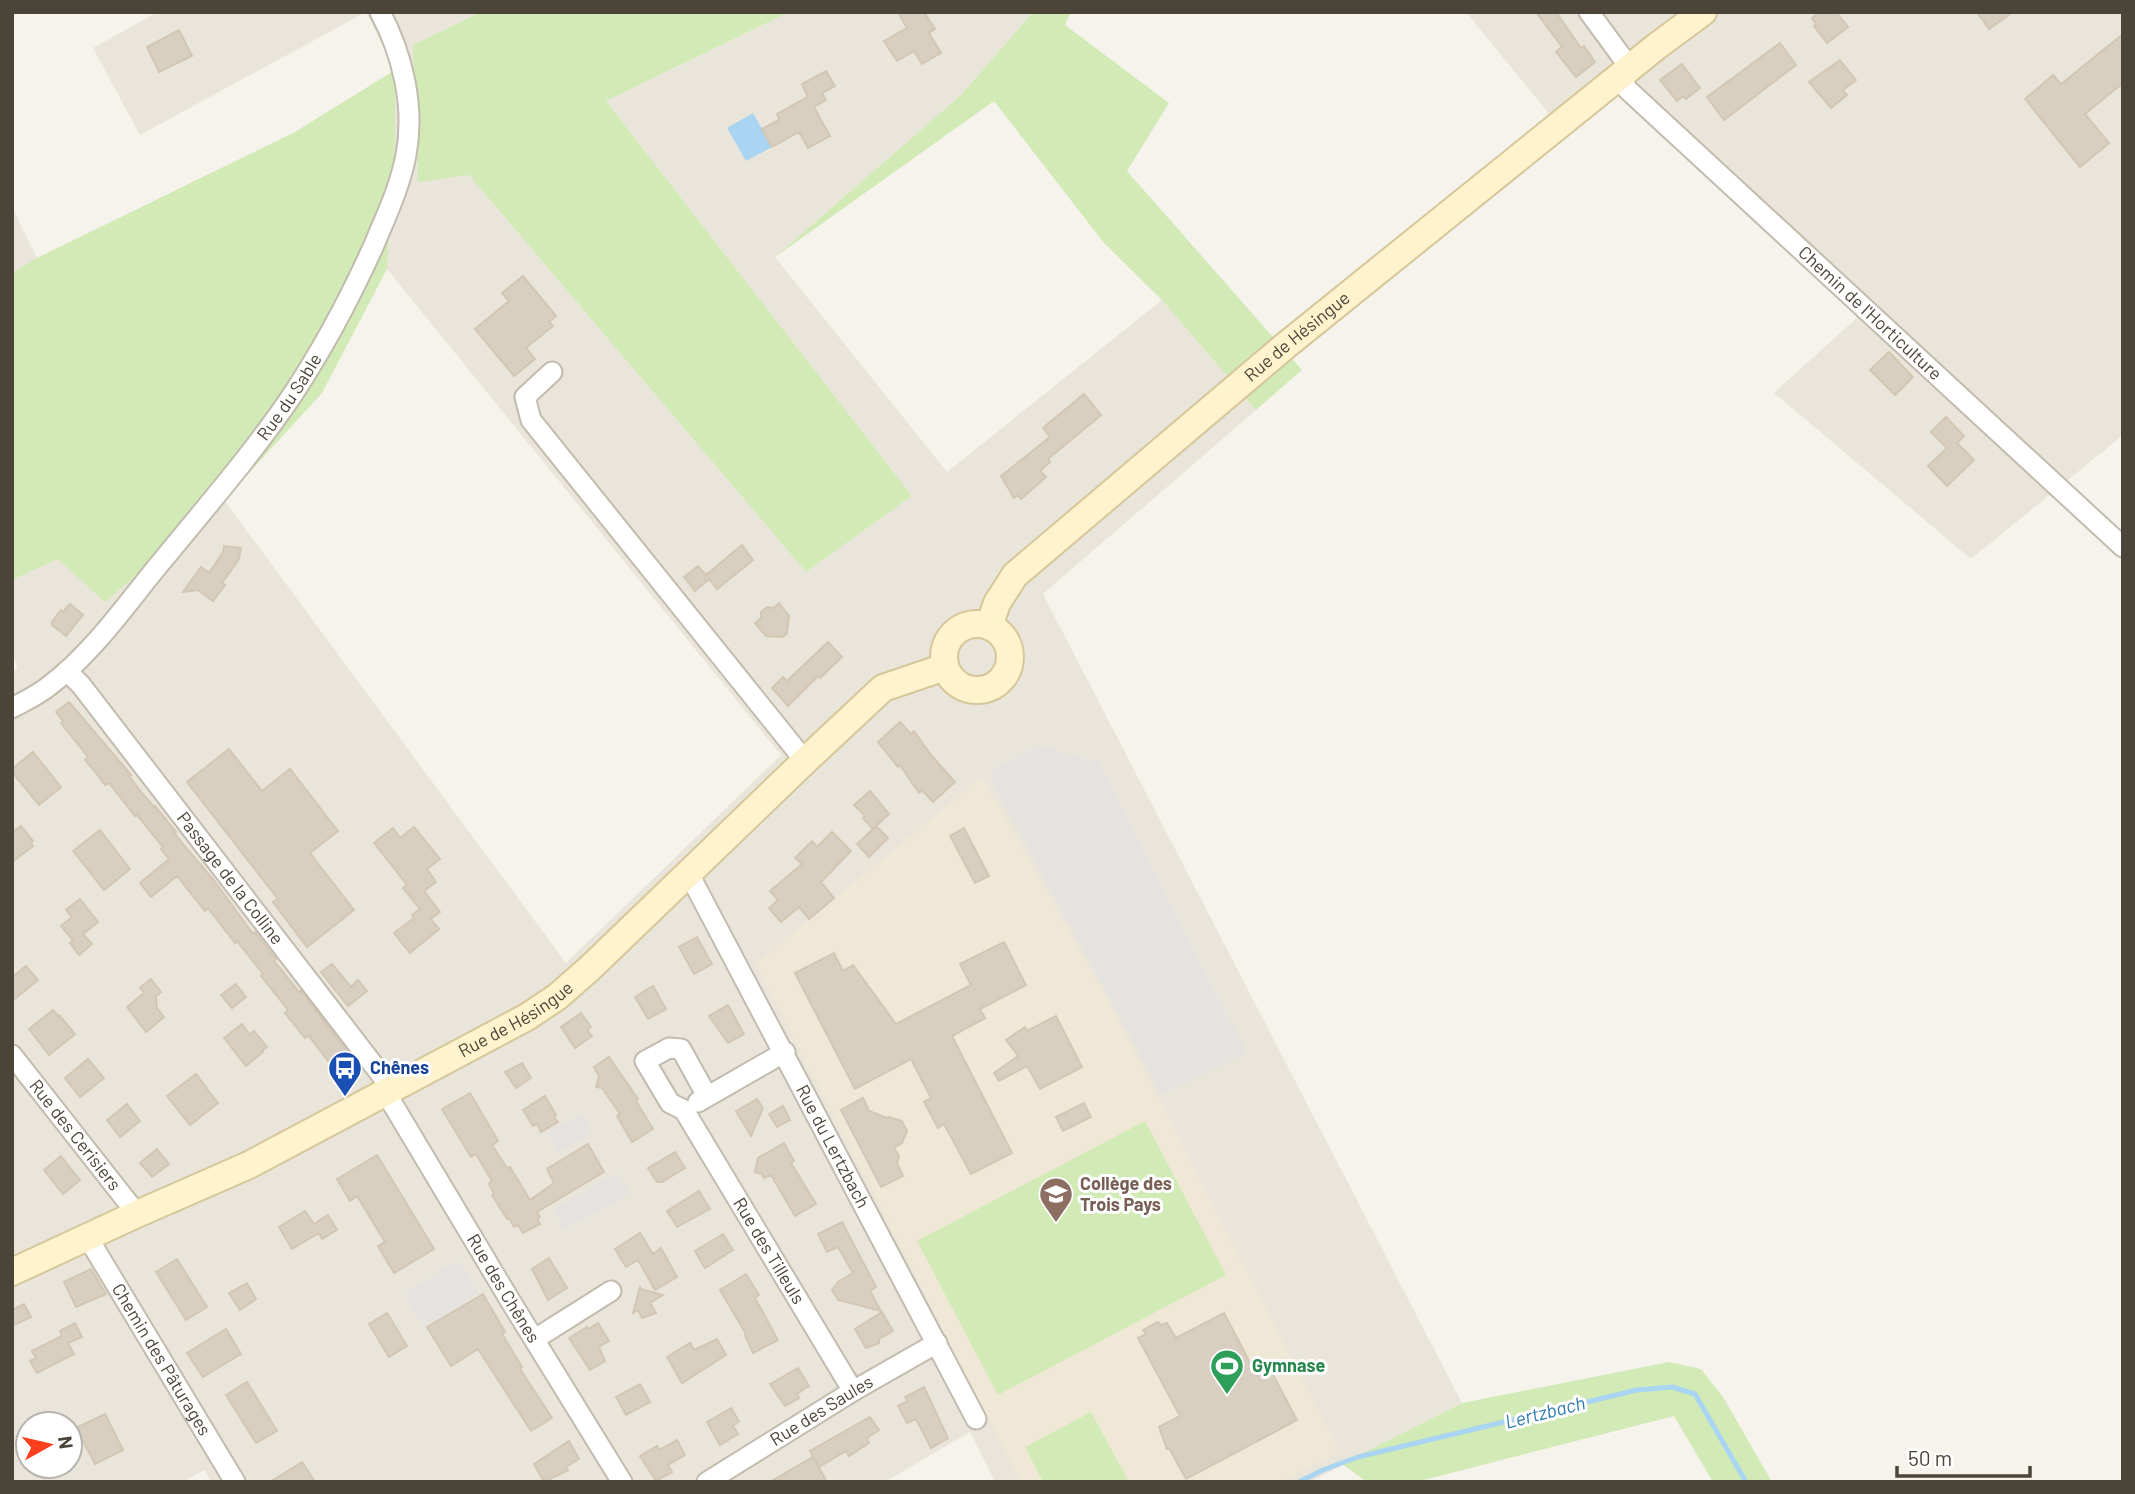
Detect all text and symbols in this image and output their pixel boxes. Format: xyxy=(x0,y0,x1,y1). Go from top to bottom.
street label: Chemin de l'Horticulture xyxy=(1794,241,1947,384)
street label: Rue de Hésingue xyxy=(1239,286,1354,386)
street label: Rue du Sable xyxy=(252,349,326,444)
street label: Passage de la Colline xyxy=(173,807,289,949)
street label: Rue de Hésingue xyxy=(454,976,577,1062)
bus stop icon: Chênes xyxy=(326,1049,364,1098)
place label: Chênes xyxy=(370,1056,429,1078)
street label: Rue des Cerisiers xyxy=(25,1075,126,1195)
street label: Rue du Lertzbach xyxy=(792,1081,875,1212)
place label: Collège des Trois Pays xyxy=(1080,1172,1172,1215)
school or university icon: Collège des Trois Pays xyxy=(1037,1175,1075,1224)
street label: Rue des Tilleuls xyxy=(729,1193,810,1308)
street label: Rue des Chênes xyxy=(463,1230,545,1346)
street label: Chemin des Pâturages xyxy=(108,1279,216,1439)
sports icon: Gymnase xyxy=(1208,1347,1246,1396)
place label: Gymnase xyxy=(1252,1354,1326,1376)
street label: Rue des Saules xyxy=(766,1370,877,1450)
water label: Lertzbach xyxy=(1502,1390,1587,1433)
north arrow xyxy=(14,1410,84,1480)
scale bar xyxy=(1897,1434,2030,1478)
text: N xyxy=(54,1435,79,1450)
text: 50 m xyxy=(1908,1445,1952,1470)

